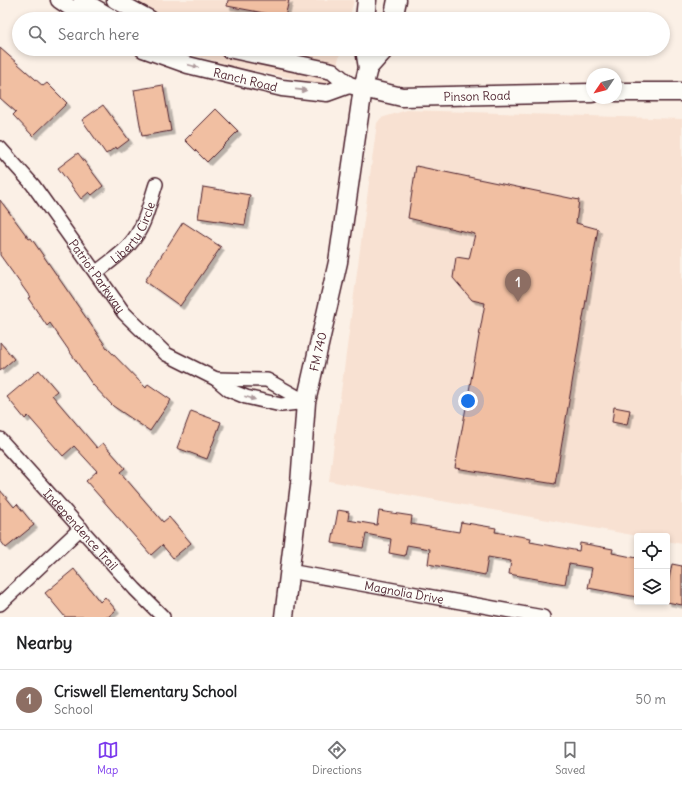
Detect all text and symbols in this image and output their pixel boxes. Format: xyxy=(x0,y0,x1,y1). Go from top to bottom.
search box xyxy=(12,12,670,56)
icon: search xyxy=(26,23,48,45)
text: Search here xyxy=(58,25,139,44)
one-way arrow xyxy=(187,64,200,70)
street label: Ranch Road xyxy=(212,64,279,94)
north arrow xyxy=(586,68,622,104)
one-way arrow xyxy=(295,87,307,93)
street label: Pinson Road xyxy=(443,87,511,104)
street label: Liberty Circle xyxy=(107,200,158,266)
street label: Patriot Parkway xyxy=(66,236,129,316)
pin: 1 xyxy=(505,269,531,302)
street label: FM 740 xyxy=(306,330,329,373)
your location xyxy=(458,391,478,411)
one-way arrow xyxy=(244,395,256,401)
street label: Independence Trail xyxy=(41,485,121,573)
map controls xyxy=(634,533,670,605)
button: locate xyxy=(634,533,670,569)
button: layers xyxy=(634,569,670,605)
street label: Magnolia Drive xyxy=(363,577,445,606)
text: Nearby xyxy=(16,632,72,654)
text: Criswell Elementary School xyxy=(54,682,237,701)
text: 1 xyxy=(26,691,32,708)
text: 50 m xyxy=(635,691,666,708)
text: School xyxy=(54,701,93,718)
tab: Map xyxy=(97,739,119,777)
tab: Directions xyxy=(312,739,362,777)
tab: Saved xyxy=(555,739,585,777)

